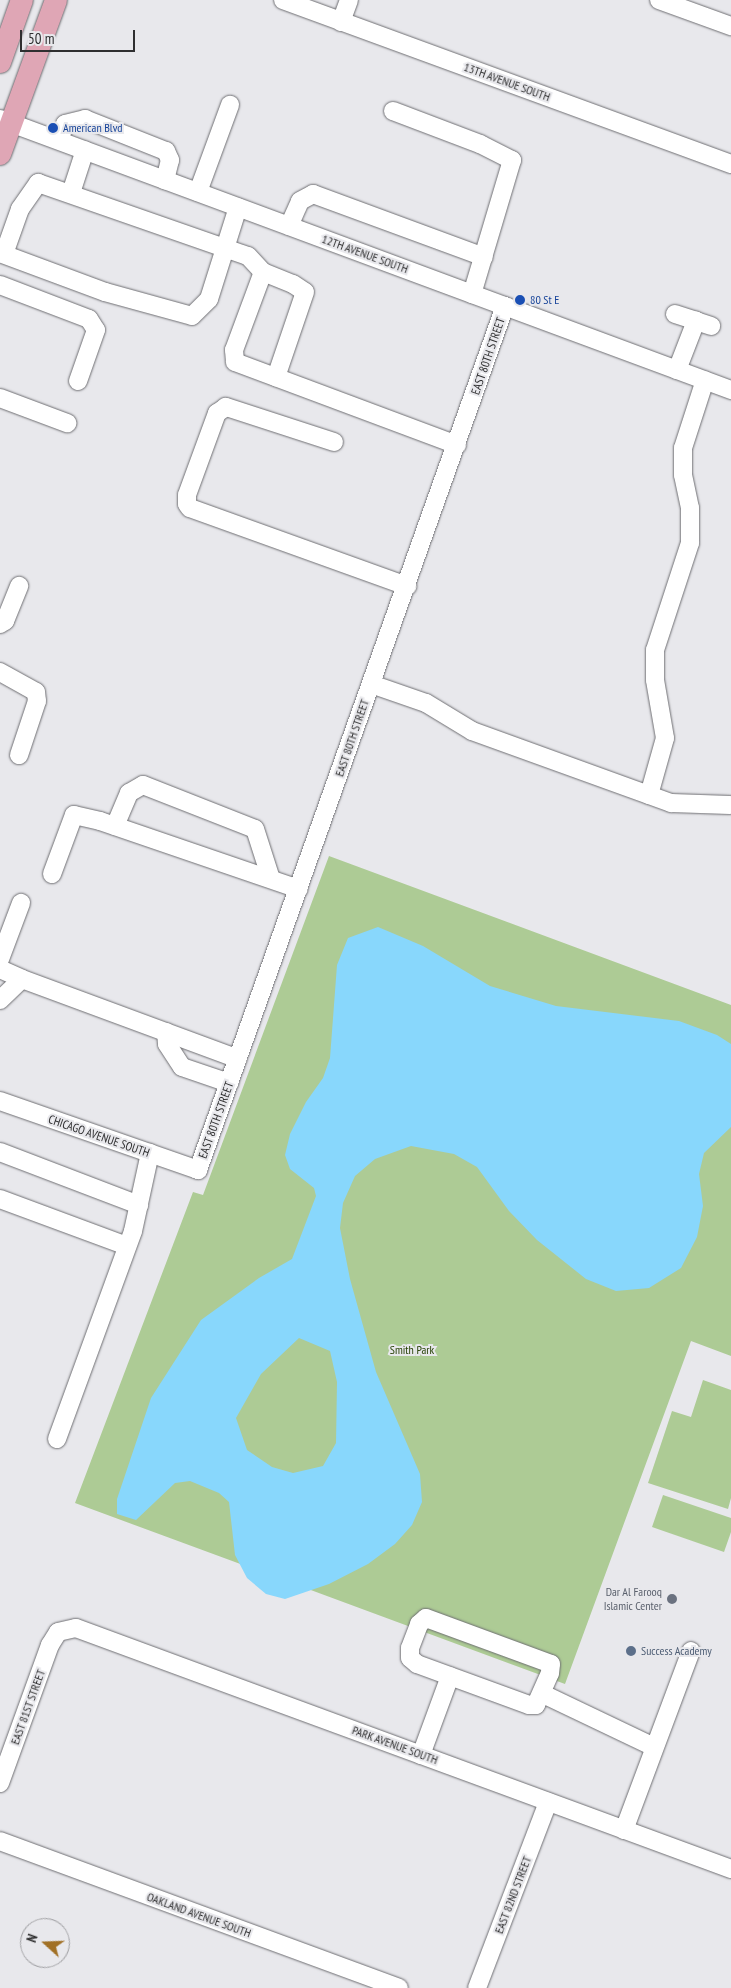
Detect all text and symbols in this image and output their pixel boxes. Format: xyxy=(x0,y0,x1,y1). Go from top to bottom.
scale bar xyxy=(22,20,138,52)
text: 50 m xyxy=(28,29,54,48)
street label: 13TH AVENUE SOUTH xyxy=(462,60,552,104)
place label: American Blvd xyxy=(63,121,123,135)
marker: American Blvd xyxy=(47,122,59,134)
street label: 12TH AVENUE SOUTH xyxy=(320,232,410,276)
place label: 80 St E xyxy=(530,293,559,307)
marker: 80 St E xyxy=(514,294,526,306)
street label: EAST 80TH STREET xyxy=(468,315,508,397)
street label: EAST 80TH STREET xyxy=(332,697,372,779)
street label: EAST 80TH STREET xyxy=(195,1080,237,1160)
street label: CHICAGO AVENUE SOUTH xyxy=(46,1112,152,1160)
park label: Smith Park xyxy=(390,1343,434,1357)
place label: Dar Al Farooq Islamic Center xyxy=(603,1585,662,1613)
marker: Dar Al Farooq Islamic Center xyxy=(666,1593,678,1605)
place label: Success Academy xyxy=(641,1644,712,1658)
marker: Success Academy xyxy=(625,1645,637,1657)
street label: EAST 81ST STREET xyxy=(8,1667,48,1747)
street label: PARK AVENUE SOUTH xyxy=(350,1723,440,1767)
street label: EAST 82ND STREET xyxy=(492,1854,534,1936)
street label: OAKLAND AVENUE SOUTH xyxy=(145,1889,253,1941)
north arrow xyxy=(20,1918,70,1968)
text: N xyxy=(22,1932,42,1945)

